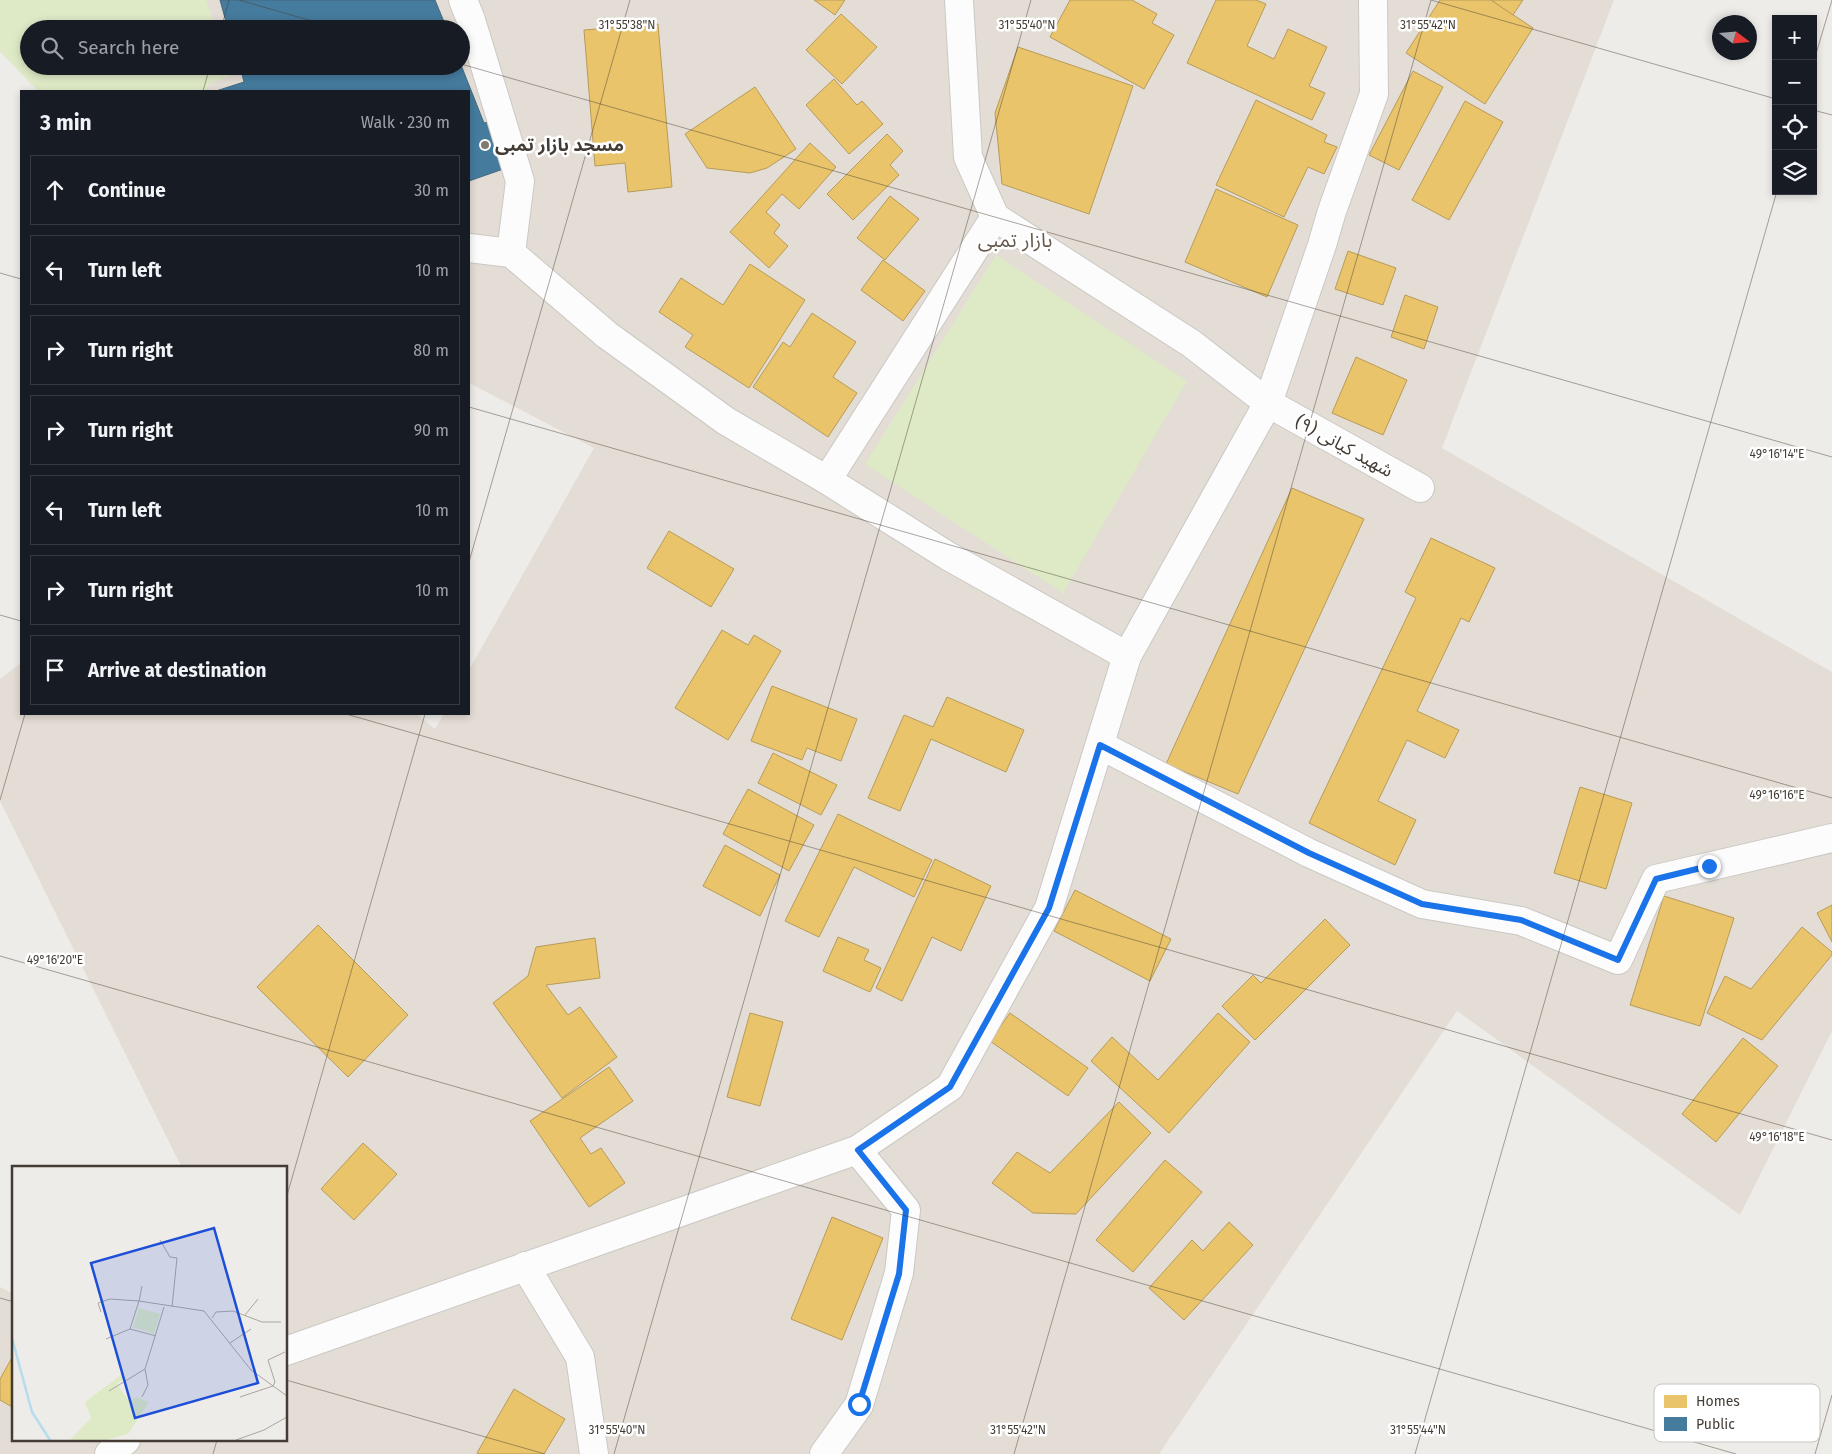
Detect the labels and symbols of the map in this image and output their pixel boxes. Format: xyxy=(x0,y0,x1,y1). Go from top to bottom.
north arrow xyxy=(1712,15,1757,60)
text: 31°55'38"N xyxy=(599,18,655,32)
text: 31°55'40"N xyxy=(999,18,1055,32)
text: 31°55'42"N xyxy=(1400,18,1456,32)
place label: مسجد بازار تمبی xyxy=(495,134,624,156)
marker: مسجد بازار تمبی xyxy=(479,139,491,151)
district label: بازار تمبی xyxy=(978,228,1052,252)
street label: شهید کیانی (۹) xyxy=(1291,410,1397,482)
text: 49°16'14"E xyxy=(1750,447,1804,461)
text: 49°16'16"E xyxy=(1749,788,1805,802)
route end xyxy=(1698,855,1721,878)
text: 49°16'20"E xyxy=(27,953,83,967)
text: 49°16'18"E xyxy=(1749,1130,1805,1144)
inset map xyxy=(12,1166,288,1442)
legend xyxy=(1654,1384,1820,1442)
route start xyxy=(848,1393,871,1416)
text: Homes xyxy=(1696,1393,1740,1410)
text: Public xyxy=(1696,1416,1735,1433)
text: 31°55'40"N xyxy=(589,1423,645,1437)
text: 31°55'42"N xyxy=(990,1423,1046,1437)
text: 31°55'44"N xyxy=(1390,1423,1446,1437)

